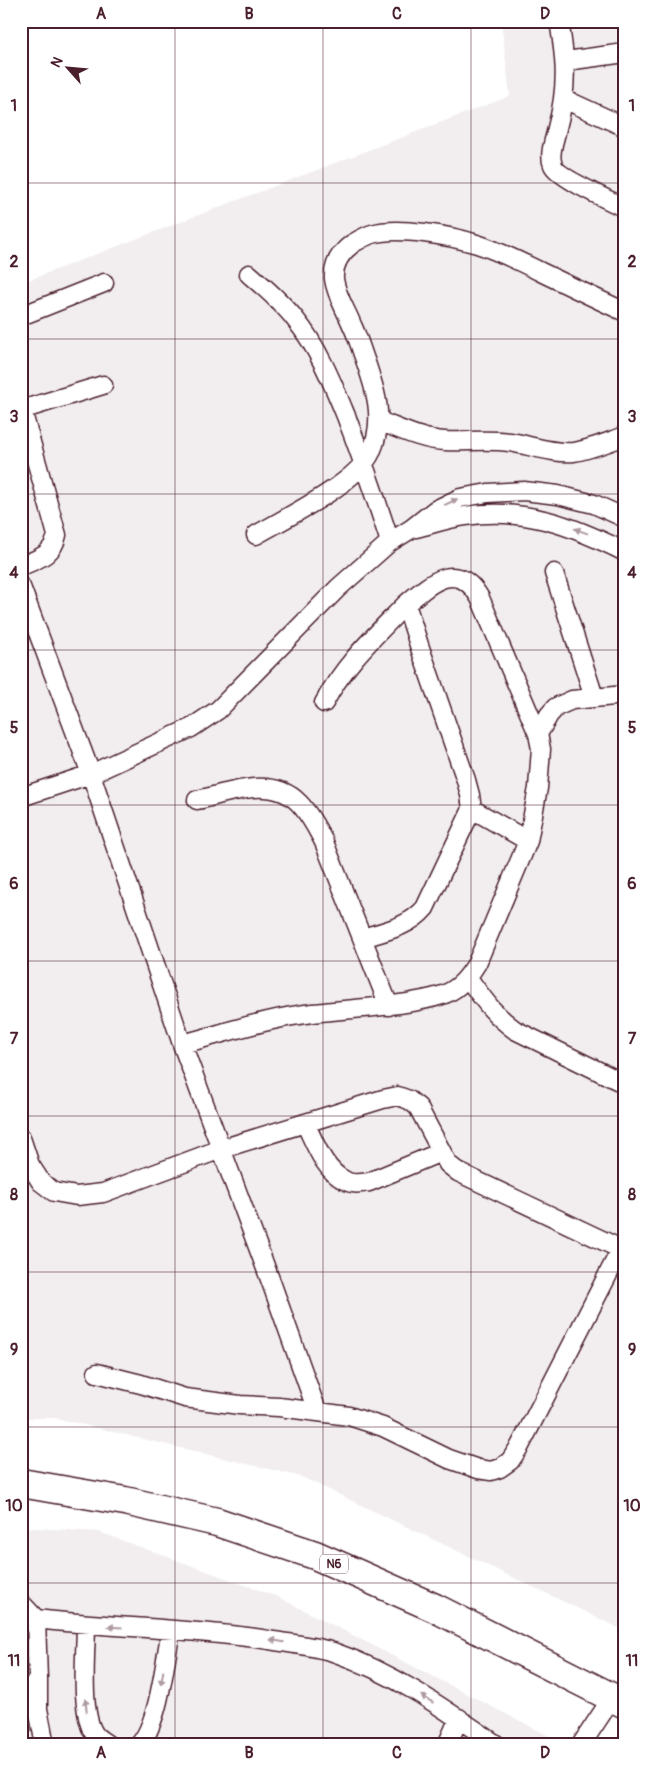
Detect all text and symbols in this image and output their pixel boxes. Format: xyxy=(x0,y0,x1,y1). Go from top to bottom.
text: A xyxy=(96,4,107,24)
text: B xyxy=(244,4,254,24)
text: C xyxy=(392,4,402,24)
text: D xyxy=(540,4,550,24)
north arrow xyxy=(42,42,92,92)
text: N xyxy=(47,54,67,70)
text: 1 xyxy=(11,96,17,116)
text: 1 xyxy=(629,96,635,116)
text: 2 xyxy=(10,252,19,272)
text: 2 xyxy=(628,252,637,272)
text: 3 xyxy=(10,407,19,427)
text: 3 xyxy=(628,407,637,427)
one-way arrow xyxy=(444,498,458,506)
one-way arrow xyxy=(573,527,588,535)
text: 4 xyxy=(9,563,19,583)
text: 4 xyxy=(627,563,637,583)
text: 5 xyxy=(10,718,19,738)
text: 5 xyxy=(628,718,637,738)
text: 6 xyxy=(9,874,19,894)
text: 6 xyxy=(627,874,637,894)
text: 7 xyxy=(10,1029,19,1049)
text: 7 xyxy=(628,1029,637,1049)
text: 8 xyxy=(10,1185,18,1205)
text: 8 xyxy=(628,1185,636,1205)
text: 9 xyxy=(10,1340,18,1360)
text: 9 xyxy=(628,1340,636,1360)
text: 10 xyxy=(5,1496,23,1516)
text: 10 xyxy=(623,1496,641,1516)
road number: N6 xyxy=(320,1555,348,1574)
one-way arrow xyxy=(107,1622,123,1630)
one-way arrow xyxy=(268,1637,284,1645)
text: 11 xyxy=(8,1651,20,1671)
text: 11 xyxy=(626,1651,638,1671)
one-way arrow xyxy=(157,1671,165,1687)
one-way arrow xyxy=(420,1694,433,1703)
one-way arrow xyxy=(82,1696,90,1712)
text: A xyxy=(96,1743,107,1763)
text: B xyxy=(244,1743,254,1763)
text: C xyxy=(392,1743,402,1763)
text: D xyxy=(540,1743,550,1763)

